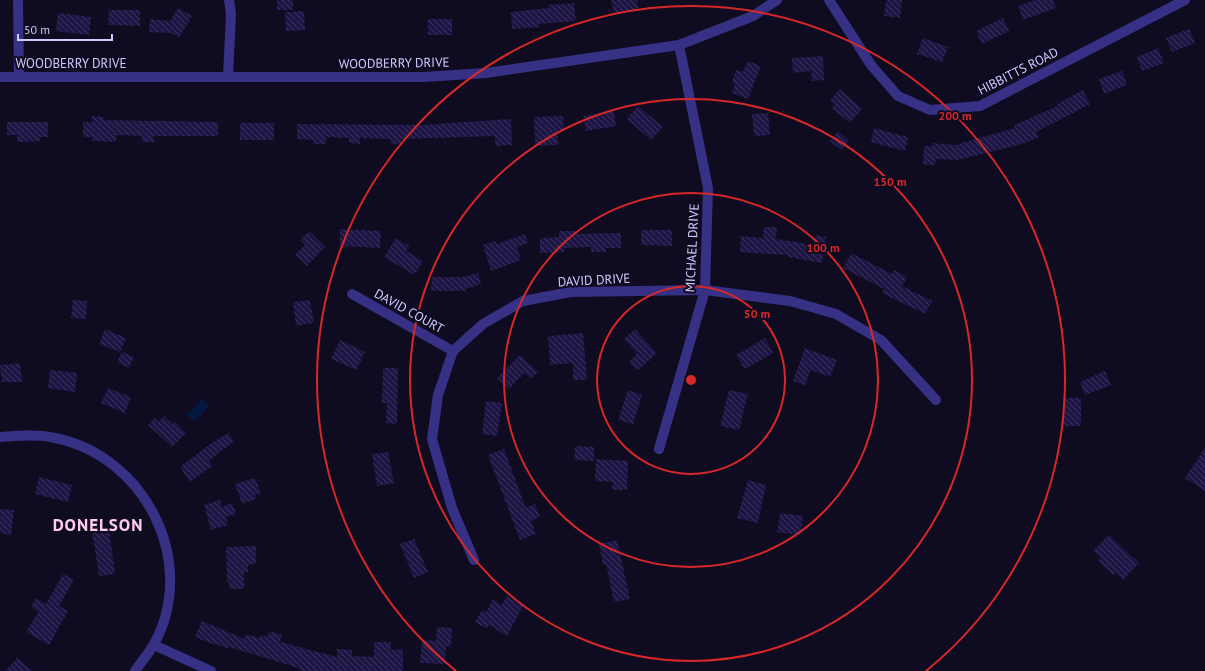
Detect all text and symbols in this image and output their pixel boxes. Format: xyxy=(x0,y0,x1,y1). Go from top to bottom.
scale bar xyxy=(18,16,112,42)
text: 50 m xyxy=(24,22,50,37)
street label: HIBBITTS ROAD xyxy=(975,43,1061,99)
street label: WOODBERRY DRIVE xyxy=(338,54,450,72)
street label: WOODBERRY DRIVE xyxy=(16,55,126,72)
text: 200 m xyxy=(938,108,972,123)
text: 150 m xyxy=(873,174,907,189)
street label: MICHAEL DRIVE xyxy=(681,203,703,293)
text: 100 m xyxy=(806,240,840,255)
street label: DAVID DRIVE xyxy=(557,270,631,290)
street label: DAVID COURT xyxy=(371,285,447,337)
text: 50 m xyxy=(744,306,770,321)
centre of rings xyxy=(684,373,698,387)
district label: DONELSON xyxy=(53,514,143,536)

